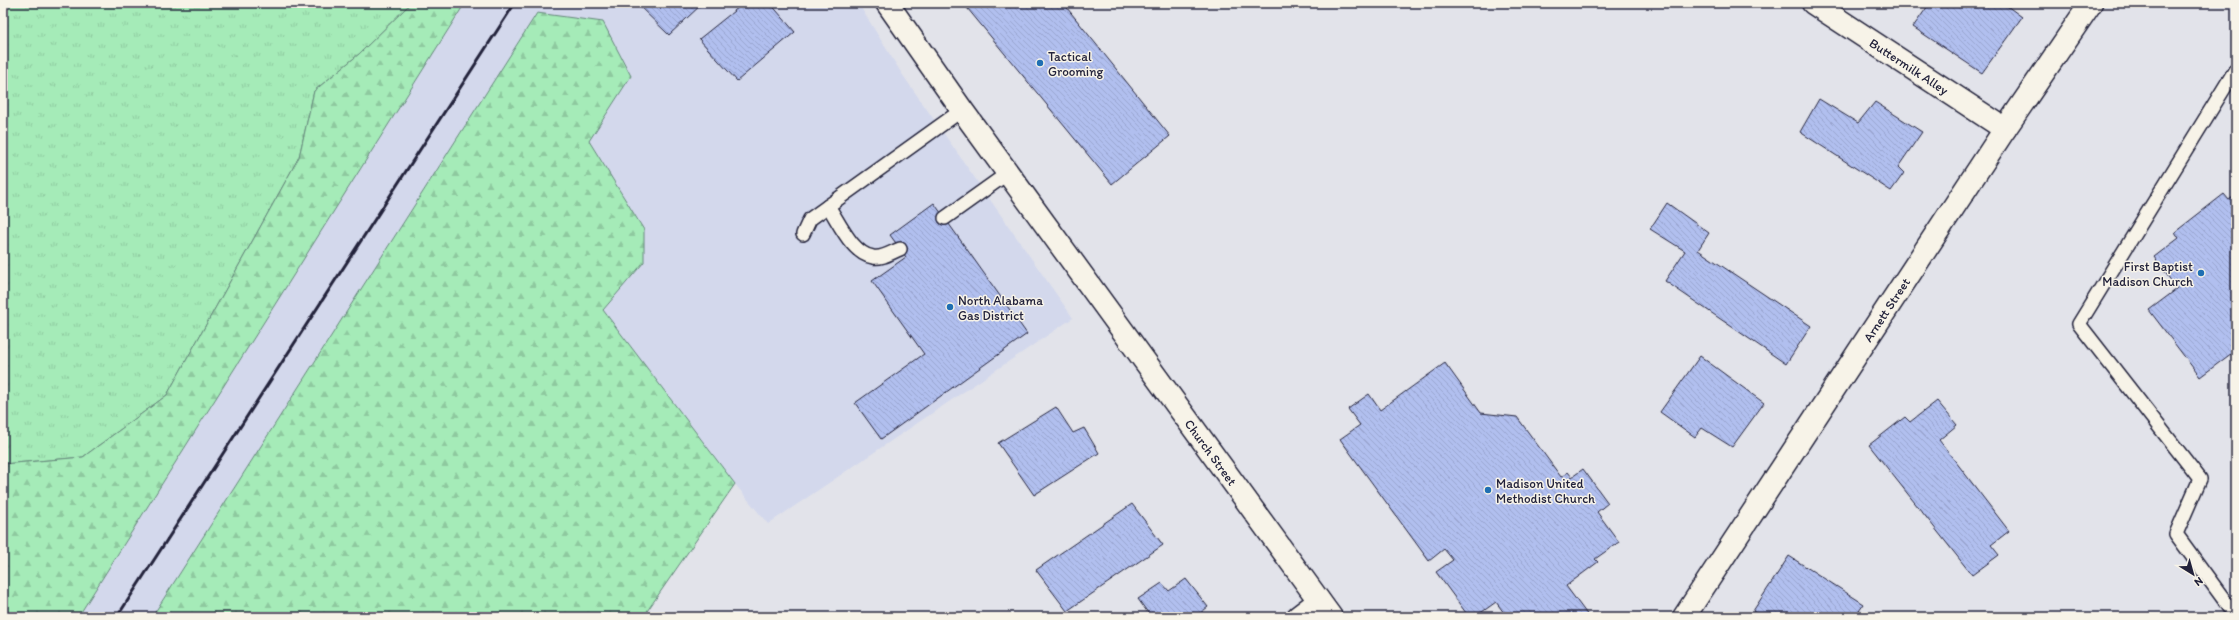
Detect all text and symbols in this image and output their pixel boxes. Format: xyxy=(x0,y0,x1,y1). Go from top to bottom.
street label: Buttermilk Alley xyxy=(1867,35,1951,98)
place label: Tactical Grooming xyxy=(1048,49,1104,79)
marker: Tactical Grooming xyxy=(1035,58,1045,68)
place label: First Baptist Madison Church xyxy=(2102,259,2193,289)
marker: First Baptist Madison Church xyxy=(2196,268,2206,278)
street label: Arnett Street xyxy=(1860,275,1913,345)
place label: North Alabama Gas District xyxy=(958,293,1043,323)
marker: North Alabama Gas District xyxy=(945,302,955,312)
street label: Church Street xyxy=(1182,417,1240,489)
place label: Madison United Methodist Church xyxy=(1496,476,1595,506)
marker: Madison United Methodist Church xyxy=(1483,485,1493,495)
north arrow xyxy=(2173,554,2213,594)
text: N xyxy=(2192,574,2206,589)

